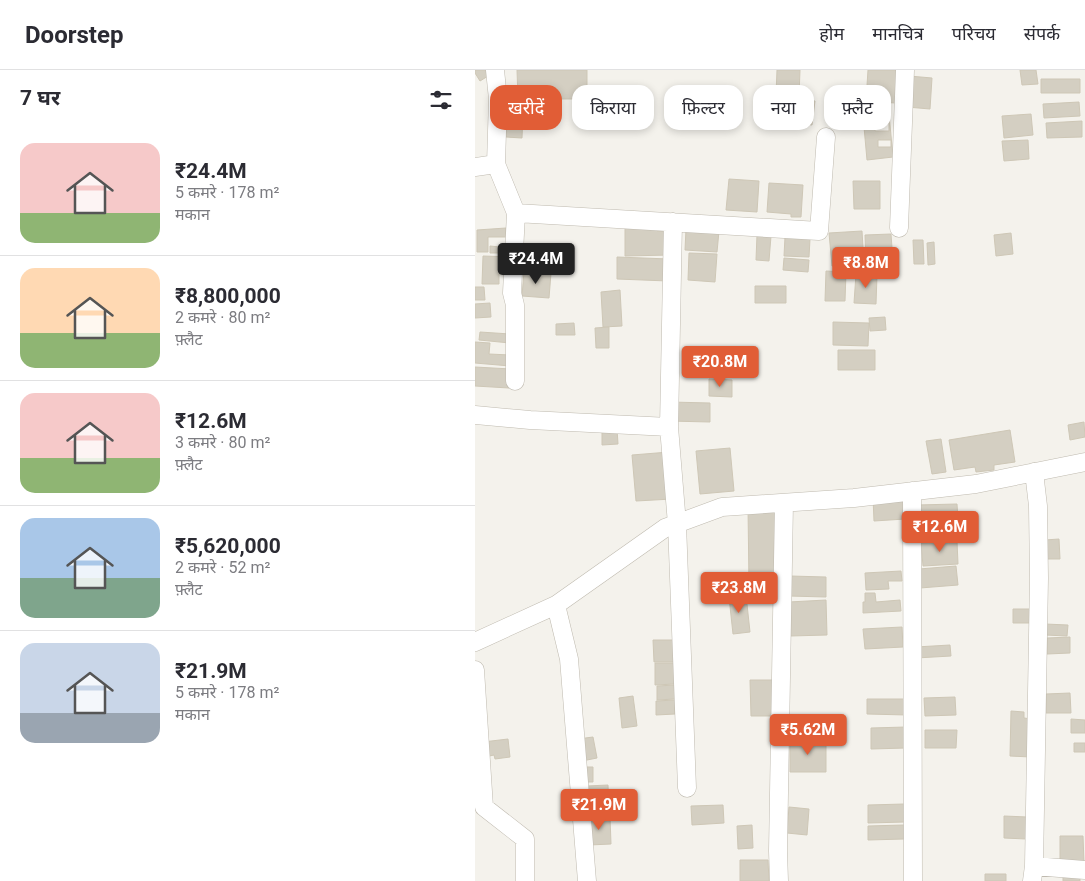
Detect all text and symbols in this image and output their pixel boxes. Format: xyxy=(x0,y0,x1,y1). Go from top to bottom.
text: Doorstep xyxy=(25,21,123,49)
text: होम xyxy=(819,23,844,44)
text: मानचित्र xyxy=(872,23,924,44)
text: परिचय xyxy=(952,23,996,44)
text: संपर्क xyxy=(1024,23,1060,44)
chip: खरीदें xyxy=(490,85,562,130)
chip: किराया xyxy=(572,85,654,130)
chip: फ़िल्टर xyxy=(664,85,743,130)
chip: नया xyxy=(753,85,814,130)
chip: फ़्लैट xyxy=(824,85,891,130)
text: 7 घर xyxy=(20,86,60,110)
icon: filters xyxy=(427,86,455,114)
text: ₹24.4M xyxy=(175,159,247,183)
icon: home xyxy=(60,163,120,223)
text: 5 कमरे · 178 m² xyxy=(175,183,279,202)
text: मकान xyxy=(175,205,210,224)
pin: ₹24.4M xyxy=(495,242,577,285)
pin: ₹8.8M xyxy=(831,246,901,289)
text: ₹24.4M xyxy=(509,249,563,268)
text: ₹8.8M xyxy=(843,253,889,272)
text: ₹8,800,000 xyxy=(175,284,281,308)
icon: home xyxy=(60,288,120,348)
text: 2 कमरे · 80 m² xyxy=(175,308,270,327)
text: फ़्लैट xyxy=(175,330,203,349)
pin: ₹20.8M xyxy=(679,346,761,388)
text: ₹20.8M xyxy=(693,352,747,371)
text: ₹12.6M xyxy=(175,409,247,433)
icon: home xyxy=(60,413,120,473)
text: 3 कमरे · 80 m² xyxy=(175,433,270,452)
text: फ़्लैट xyxy=(175,455,203,474)
pin: ₹12.6M xyxy=(899,510,981,553)
text: ₹12.6M xyxy=(913,517,967,536)
text: ₹5,620,000 xyxy=(175,534,281,558)
icon: home xyxy=(60,538,120,598)
text: 2 कमरे · 52 m² xyxy=(175,558,270,577)
pin: ₹23.8M xyxy=(698,572,780,614)
text: ₹23.8M xyxy=(712,578,766,597)
text: फ़्लैट xyxy=(175,580,203,599)
text: ₹21.9M xyxy=(175,659,247,683)
icon: home xyxy=(60,663,120,723)
text: 5 कमरे · 178 m² xyxy=(175,683,279,702)
text: मकान xyxy=(175,705,210,724)
pin: ₹5.62M xyxy=(767,714,849,756)
text: ₹5.62M xyxy=(781,720,835,739)
pin: ₹21.9M xyxy=(558,788,640,831)
text: ₹21.9M xyxy=(572,795,626,814)

